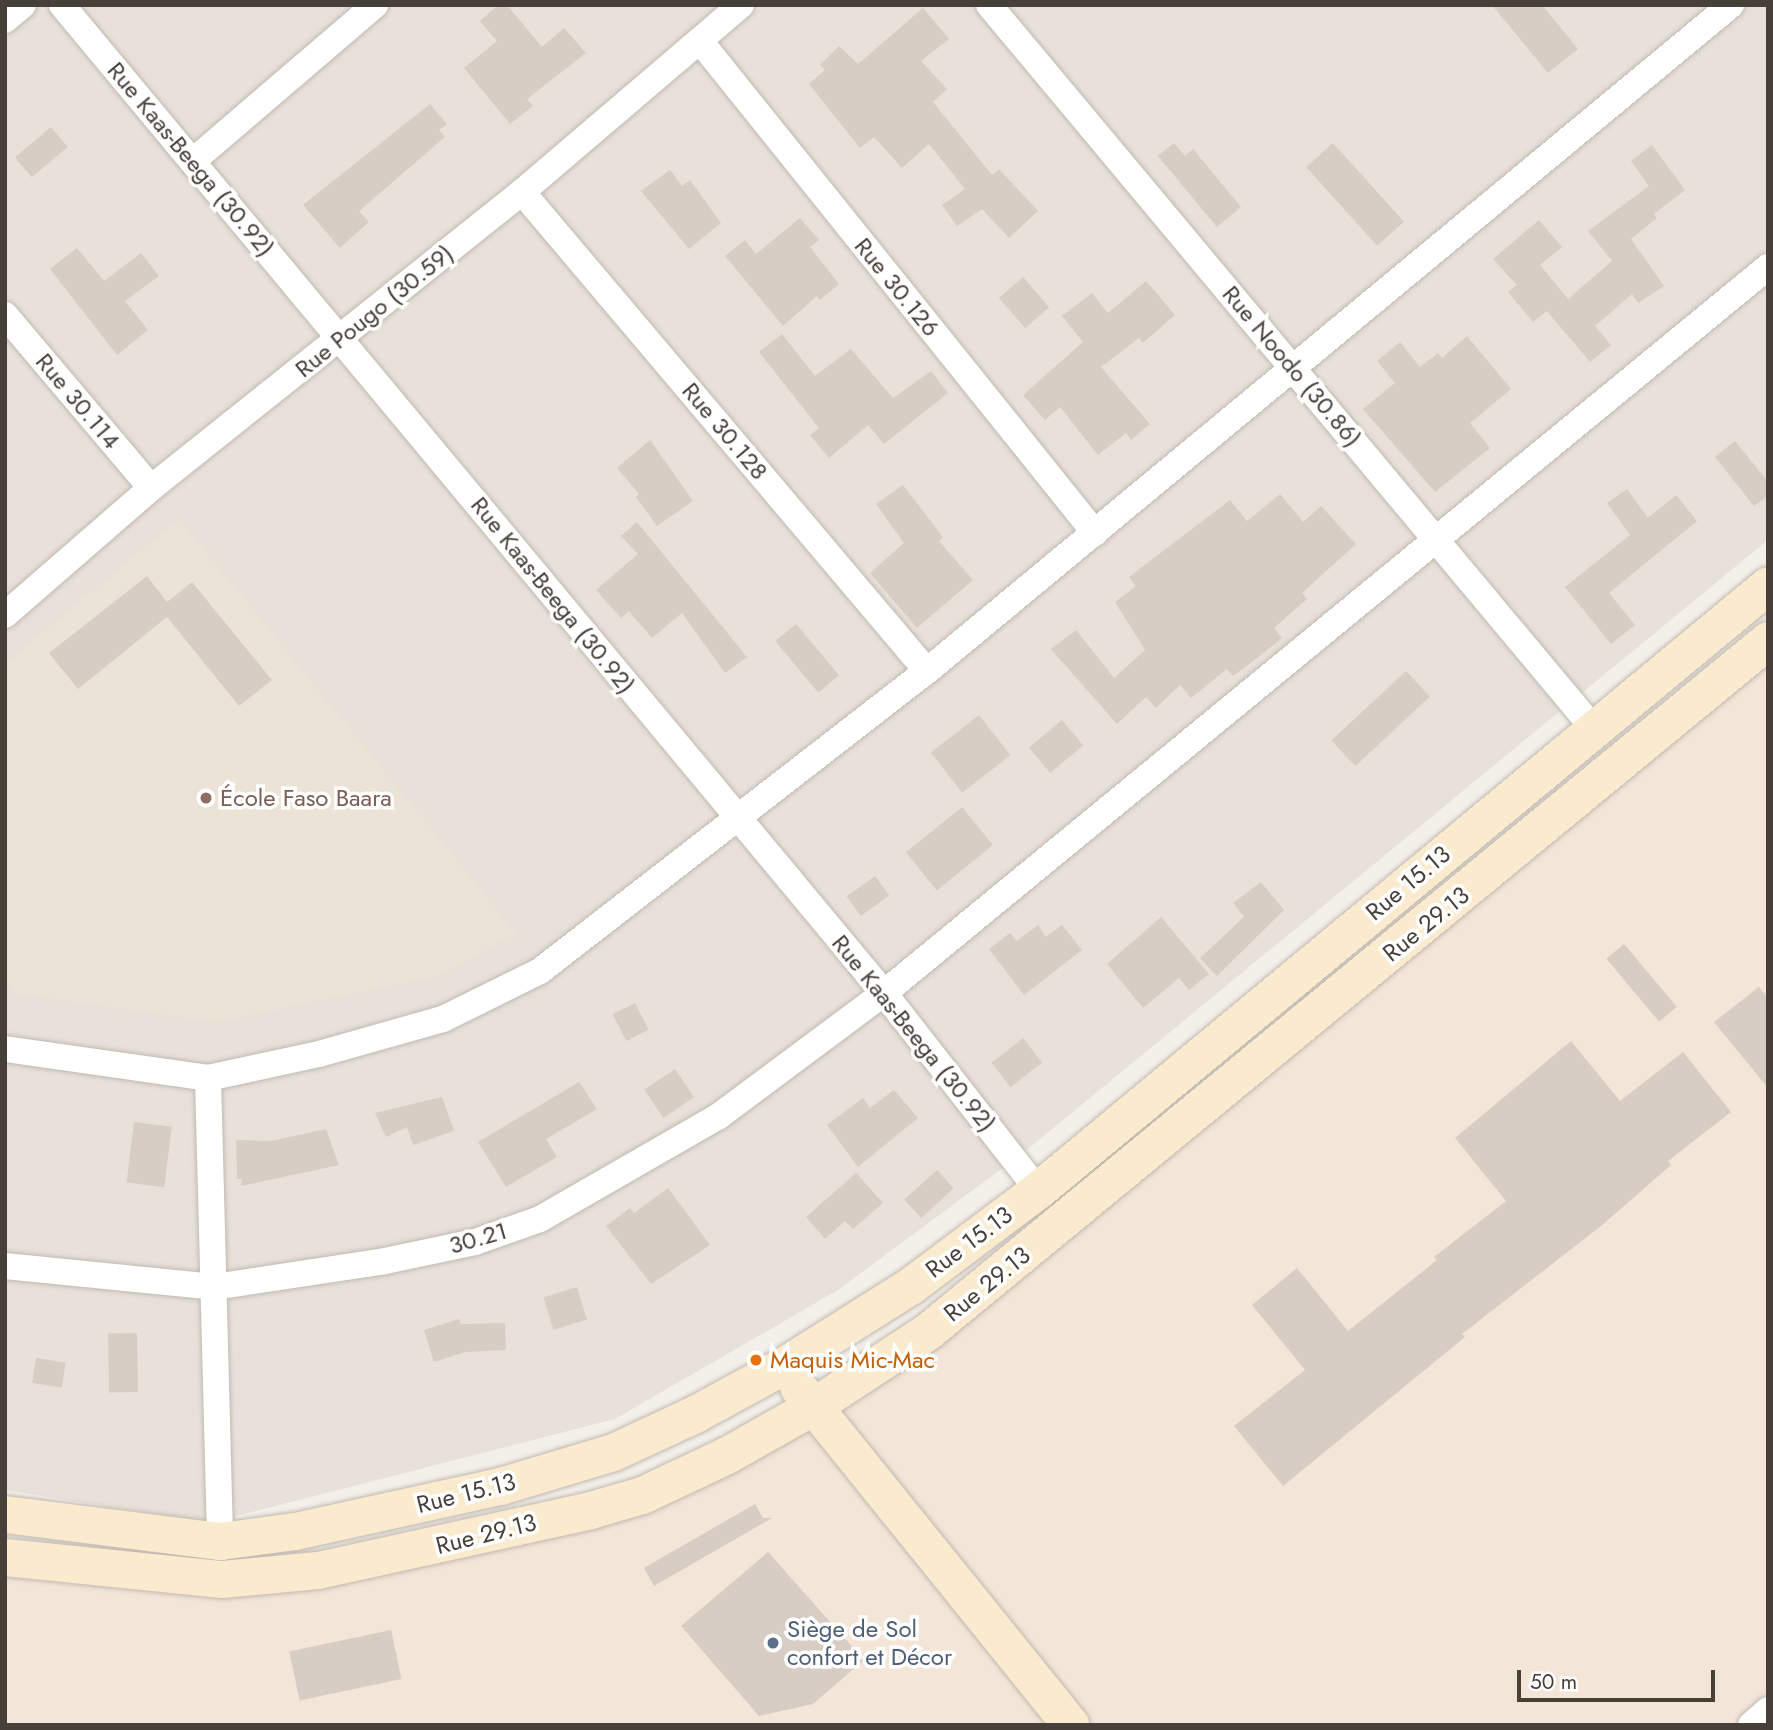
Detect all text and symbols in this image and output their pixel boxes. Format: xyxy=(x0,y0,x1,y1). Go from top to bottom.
street label: Rue Kaas-Beega (30.92) xyxy=(101,56,281,262)
street label: Rue 30.126 xyxy=(848,232,946,342)
street label: Rue Pougo (30.59) xyxy=(289,239,459,383)
street label: Rue Noodo (30.86) xyxy=(1216,280,1368,452)
street label: Rue 30.114 xyxy=(30,347,126,455)
street label: Rue 30.128 xyxy=(676,377,774,485)
street label: Rue Kaas-Beega (30.92) xyxy=(465,491,641,699)
place label: École Faso Baara xyxy=(220,784,392,812)
marker: École Faso Baara xyxy=(198,790,214,806)
street label: Rue 15.13 xyxy=(1360,839,1456,927)
street label: Rue 29.13 xyxy=(1377,881,1475,967)
street label: Rue Kaas-Beega (30.92) xyxy=(826,929,1002,1137)
street label: Rue 15.13 xyxy=(920,1200,1018,1284)
street label: 30.21 xyxy=(446,1216,510,1260)
street label: Rue 29.13 xyxy=(938,1241,1036,1327)
place label: Maquis Mic-Mac xyxy=(770,1346,935,1374)
marker: Maquis Mic-Mac xyxy=(748,1352,764,1368)
street label: Rue 15.13 xyxy=(413,1467,519,1519)
street label: Rue 29.13 xyxy=(433,1508,539,1560)
place label: Siège de Sol confort et Décor xyxy=(787,1615,952,1671)
marker: Siège de Sol confort et Décor xyxy=(765,1635,781,1651)
scale bar xyxy=(1521,1656,1719,1700)
text: 50 m xyxy=(1530,1667,1577,1697)

